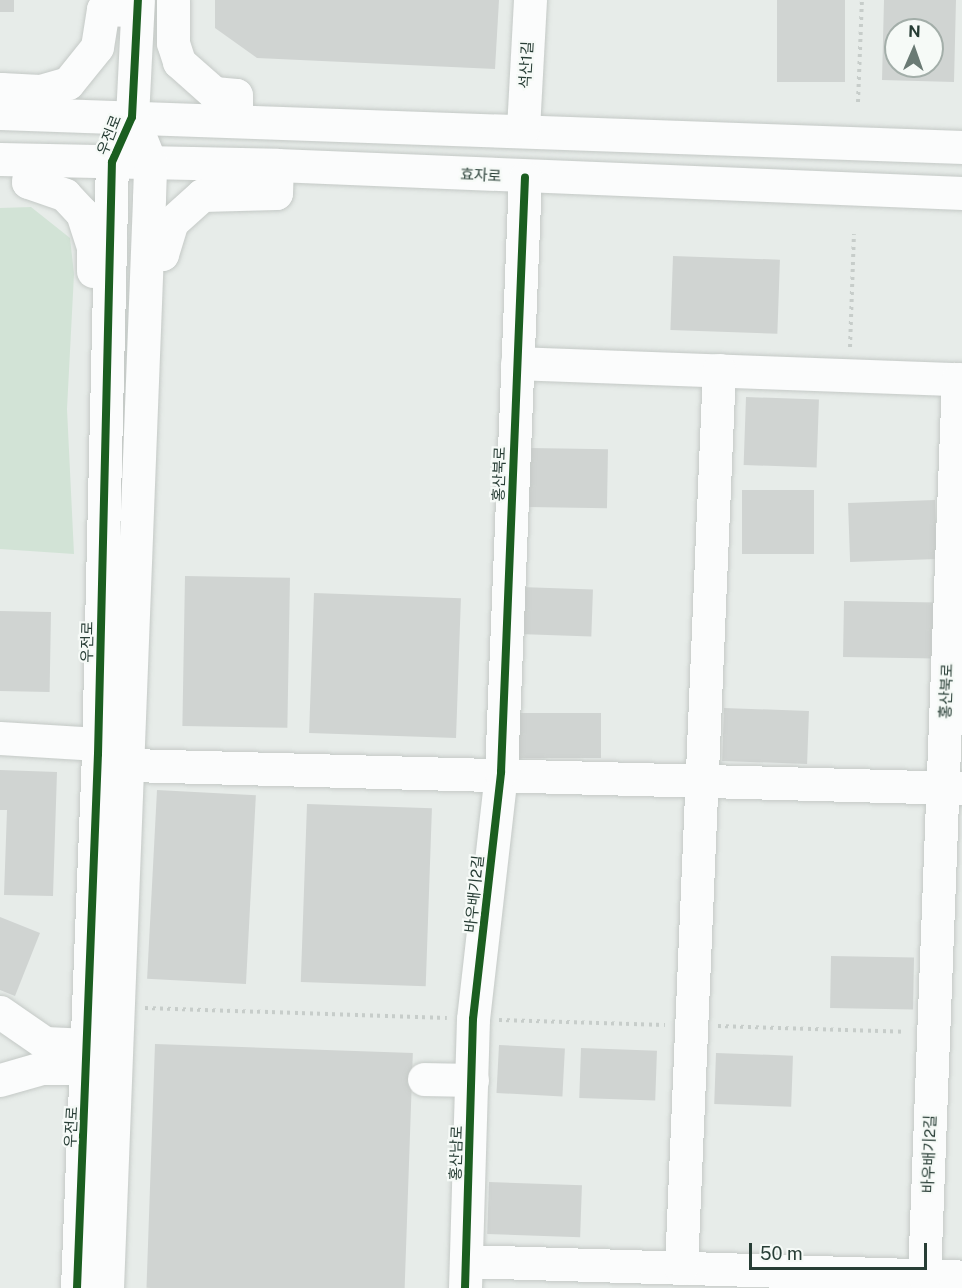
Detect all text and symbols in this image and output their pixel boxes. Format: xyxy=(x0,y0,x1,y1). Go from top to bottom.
north arrow xyxy=(884,18,944,78)
text: N xyxy=(908,22,921,41)
street label: 석산1길 xyxy=(516,41,536,89)
street label: 우전로 xyxy=(93,112,125,158)
street label: 효자로 xyxy=(460,165,502,185)
street label: 홍산북로 xyxy=(489,446,509,502)
street label: 우전로 xyxy=(78,621,96,663)
street label: 홍산북로 xyxy=(936,663,956,719)
street label: 바우배기2길 xyxy=(461,854,487,934)
street label: 우전로 xyxy=(61,1106,81,1148)
street label: 바우배기2길 xyxy=(919,1115,939,1193)
street label: 홍산남로 xyxy=(446,1125,466,1181)
scale bar xyxy=(752,1231,930,1269)
text: 50 m xyxy=(760,1243,803,1264)

